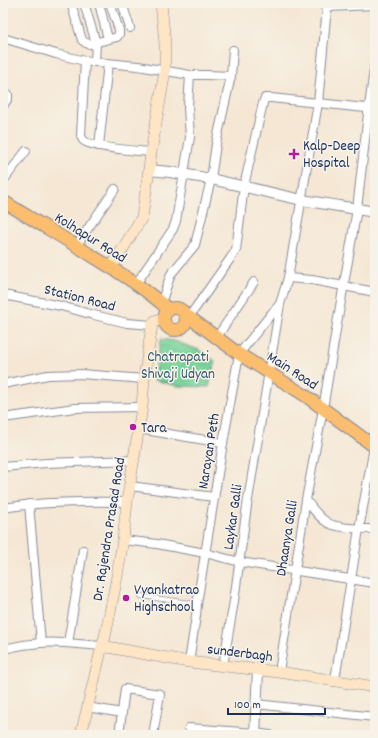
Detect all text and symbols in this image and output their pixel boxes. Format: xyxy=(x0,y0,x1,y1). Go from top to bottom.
place label: Kalp-Deep Hospital xyxy=(303,136,361,175)
marker: Kalp-Deep Hospital xyxy=(288,148,300,160)
street label: Kolhapur Road xyxy=(50,208,130,270)
street label: Station Road xyxy=(42,279,117,318)
park label: Chatrapati Shivaji Udyan xyxy=(141,347,215,386)
street label: Main Road xyxy=(262,347,322,396)
street label: Narayan Peth xyxy=(193,412,227,491)
place label: Tara xyxy=(141,418,168,440)
marker: Tara xyxy=(128,422,138,432)
street label: Dr. Rajendra Prasad Road xyxy=(88,456,132,603)
street label: Laykar Galli xyxy=(218,483,249,551)
street label: Dhaanya Galli xyxy=(271,498,305,578)
place label: Vyankatrao Highschool xyxy=(134,580,200,619)
marker: Vyankatrao Highschool xyxy=(121,593,131,603)
street label: sunderbagh xyxy=(206,639,274,669)
scale bar xyxy=(228,690,325,716)
text: 100 m xyxy=(234,697,261,714)

